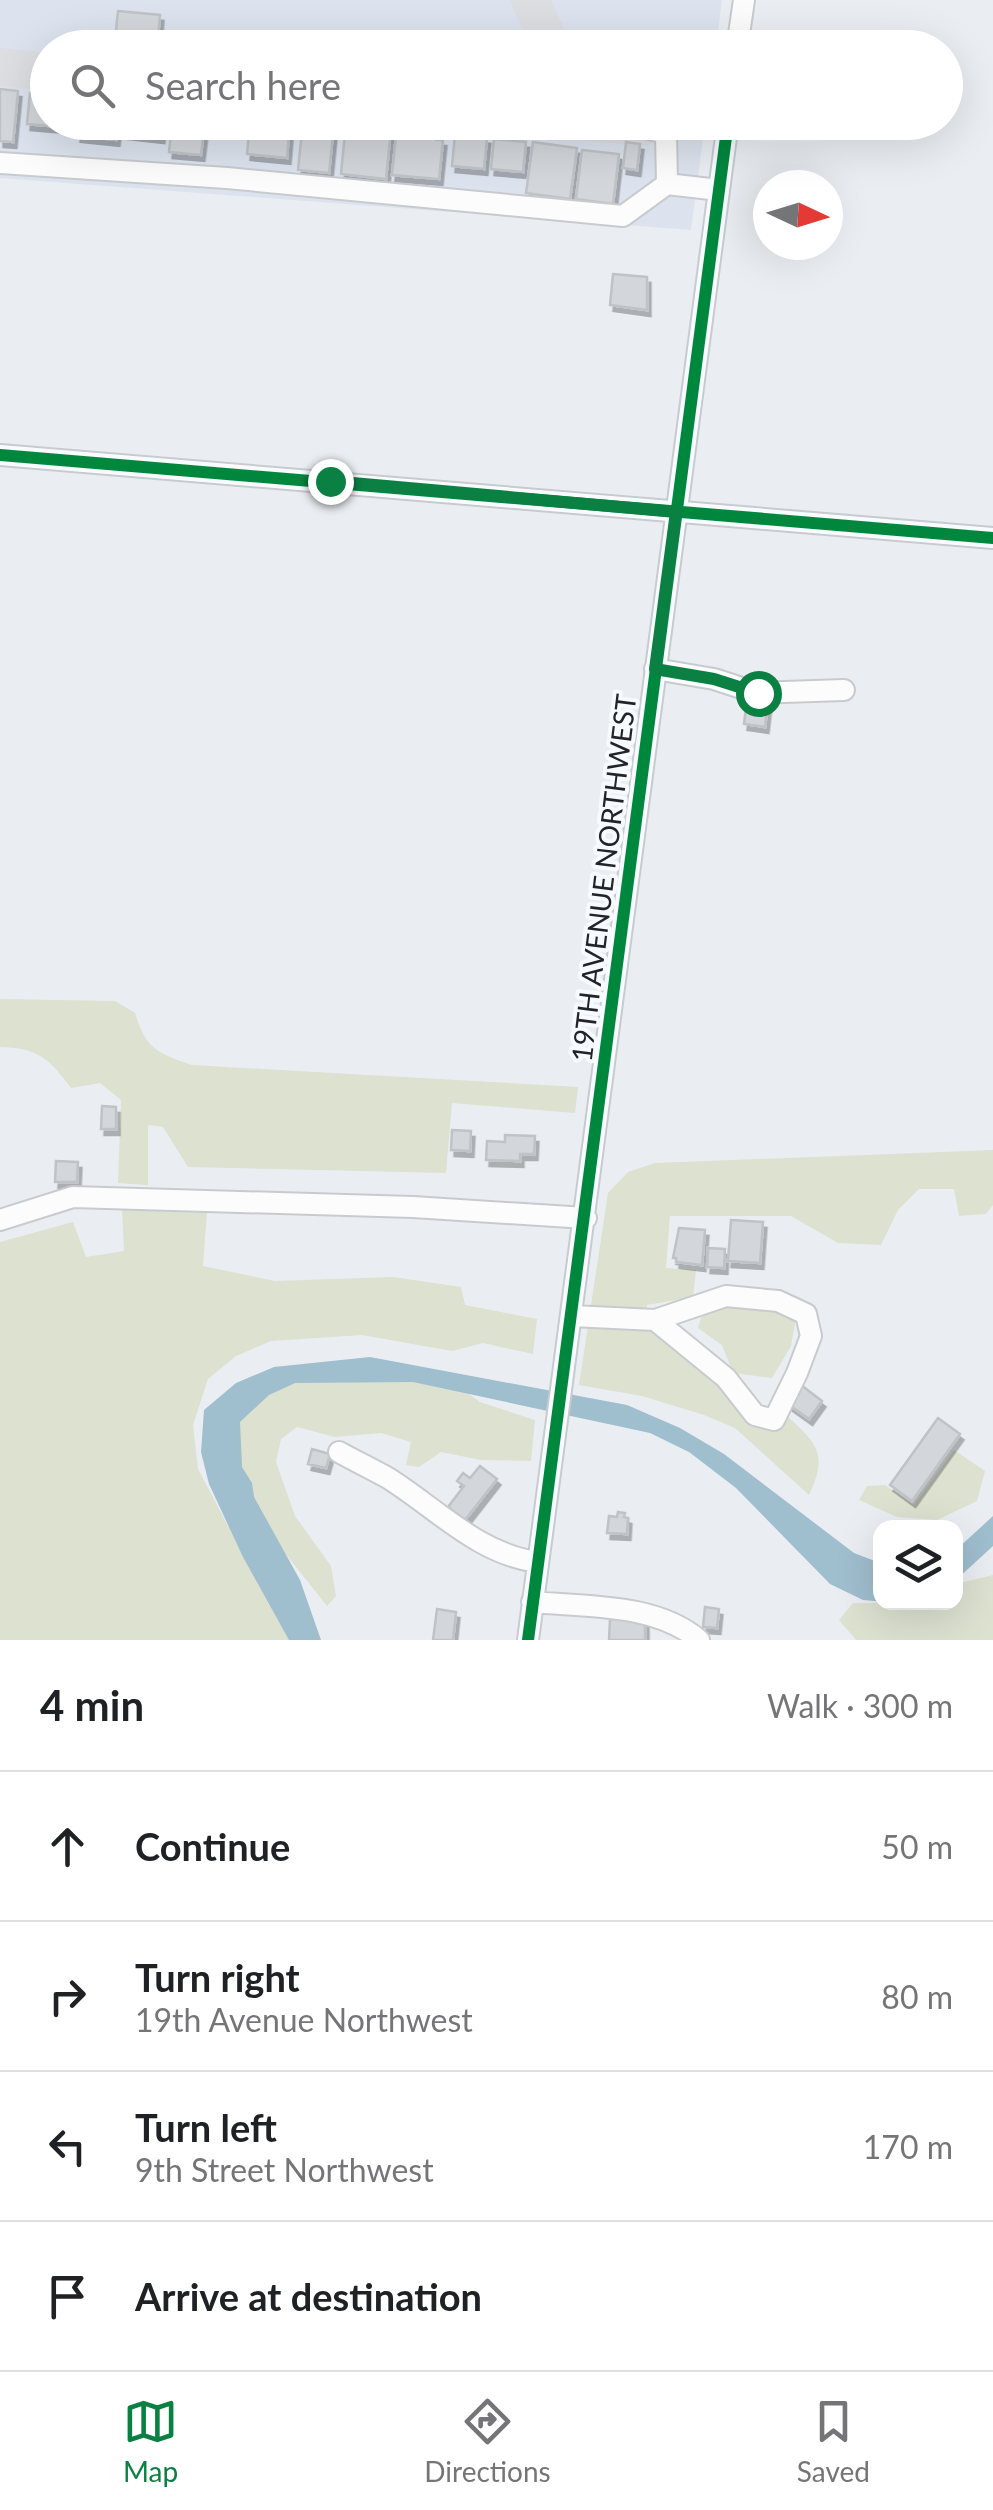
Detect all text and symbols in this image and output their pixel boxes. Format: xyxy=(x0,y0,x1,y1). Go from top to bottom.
search box xyxy=(30,30,963,140)
icon: search xyxy=(65,58,120,113)
text: Search here xyxy=(145,62,341,108)
north arrow xyxy=(753,170,843,260)
route end xyxy=(308,459,354,505)
route start xyxy=(736,671,782,717)
street label: 19TH AVENUE NORTHWEST xyxy=(564,692,642,1064)
map controls xyxy=(873,1520,963,1610)
button: layers xyxy=(873,1520,963,1610)
text: 4 min xyxy=(40,1680,144,1730)
text: Walk · 300 m xyxy=(767,1686,953,1725)
icon: ahead xyxy=(40,1819,95,1874)
text: Continue xyxy=(135,1823,290,1869)
text: 50 m xyxy=(881,1827,953,1866)
text: Turn right xyxy=(135,1954,300,2000)
icon: right xyxy=(40,1969,95,2024)
text: 80 m xyxy=(881,1977,953,2016)
text: 19th Avenue Northwest xyxy=(135,2000,473,2039)
text: Turn left xyxy=(135,2104,277,2150)
icon: left xyxy=(40,2119,95,2174)
text: 170 m xyxy=(863,2127,953,2166)
text: 9th Street Northwest xyxy=(135,2150,434,2189)
icon: arrive xyxy=(40,2269,95,2324)
text: Arrive at destination xyxy=(135,2273,482,2319)
tab: Map xyxy=(123,2394,178,2488)
tab: Directions xyxy=(424,2394,551,2488)
tab: Saved xyxy=(797,2394,870,2488)

